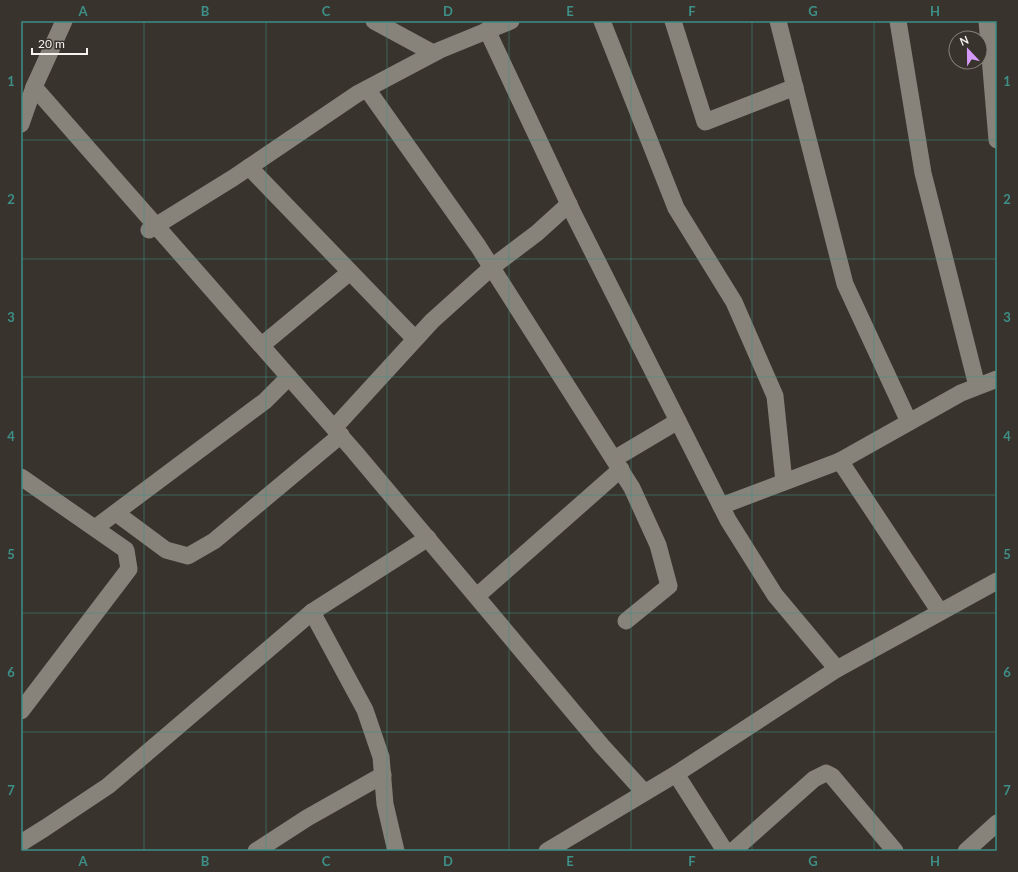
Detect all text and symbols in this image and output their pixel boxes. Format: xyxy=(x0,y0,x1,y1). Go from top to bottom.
text: A xyxy=(77,3,88,19)
text: B xyxy=(201,3,210,19)
text: C xyxy=(322,3,331,19)
text: D xyxy=(443,3,453,19)
text: E xyxy=(566,3,574,19)
text: F xyxy=(688,3,696,19)
text: G xyxy=(808,3,818,19)
text: H xyxy=(930,3,940,19)
scale bar xyxy=(32,30,87,56)
north arrow xyxy=(948,30,988,70)
text: N xyxy=(958,33,970,48)
text: 20 m xyxy=(38,36,65,51)
text: 1 xyxy=(7,73,15,89)
text: 1 xyxy=(1003,73,1011,89)
text: 2 xyxy=(7,191,15,207)
text: 2 xyxy=(1003,191,1011,207)
text: 3 xyxy=(7,309,15,325)
text: 3 xyxy=(1003,309,1011,325)
text: 4 xyxy=(7,428,15,444)
text: 4 xyxy=(1003,428,1011,444)
text: 5 xyxy=(7,546,15,562)
text: 5 xyxy=(1003,546,1011,562)
text: 6 xyxy=(7,664,15,680)
text: 6 xyxy=(1003,664,1011,680)
text: 7 xyxy=(7,782,15,798)
text: 7 xyxy=(1003,782,1011,798)
text: A xyxy=(77,853,88,869)
text: B xyxy=(201,853,210,869)
text: C xyxy=(322,853,331,869)
text: D xyxy=(443,853,453,869)
text: E xyxy=(566,853,574,869)
text: F xyxy=(688,853,696,869)
text: G xyxy=(808,853,818,869)
text: H xyxy=(930,853,940,869)

